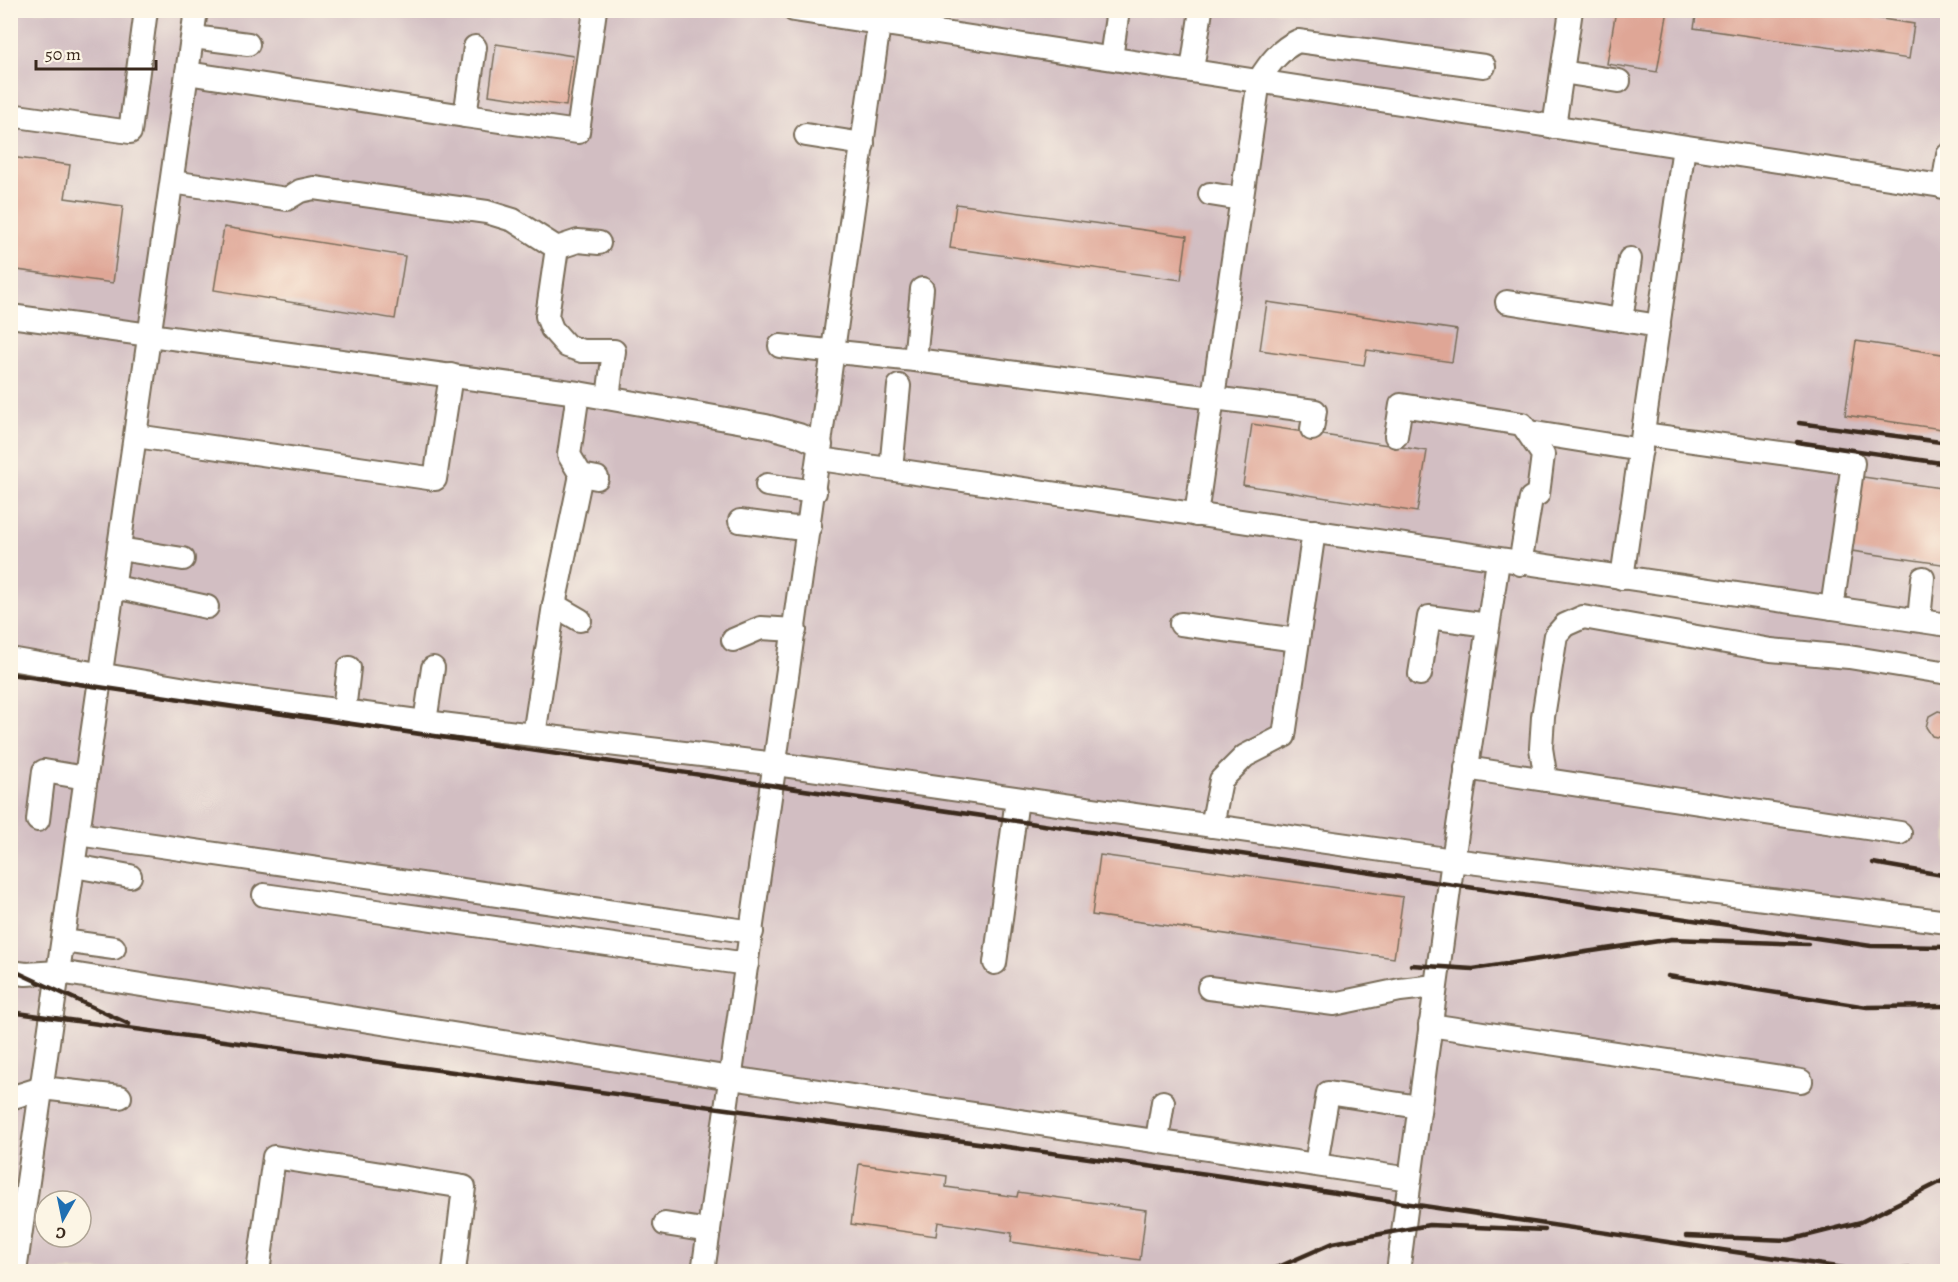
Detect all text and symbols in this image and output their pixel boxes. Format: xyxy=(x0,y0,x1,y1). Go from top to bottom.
scale bar xyxy=(36,33,156,71)
text: 50 m xyxy=(45,42,81,66)
north arrow xyxy=(33,1189,93,1249)
text: С xyxy=(54,1221,67,1244)

